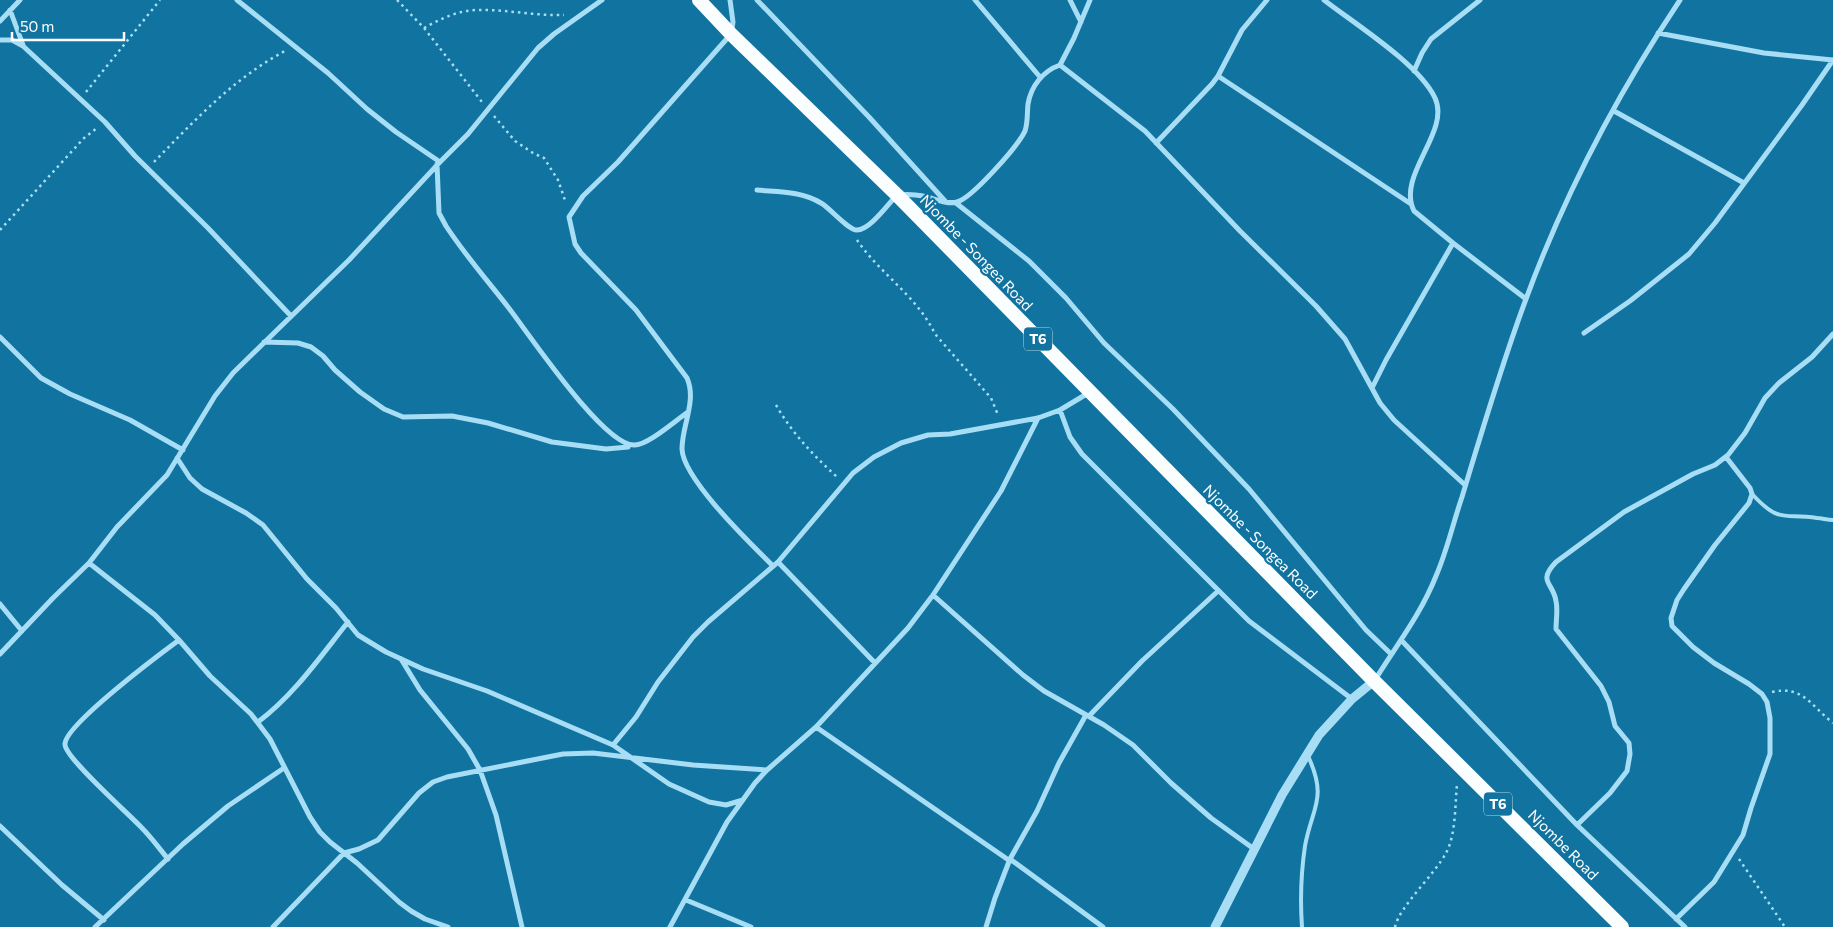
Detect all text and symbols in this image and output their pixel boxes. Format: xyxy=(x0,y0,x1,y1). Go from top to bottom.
scale bar xyxy=(12,10,125,42)
text: 50 m xyxy=(20,17,54,35)
street label: Njombe - Songea Road xyxy=(917,191,1037,314)
road number: T6 xyxy=(1024,328,1052,350)
street label: Njombe - Songea Road xyxy=(1200,480,1322,602)
road number: T6 xyxy=(1484,792,1512,816)
street label: Njombe Road xyxy=(1525,805,1603,883)

